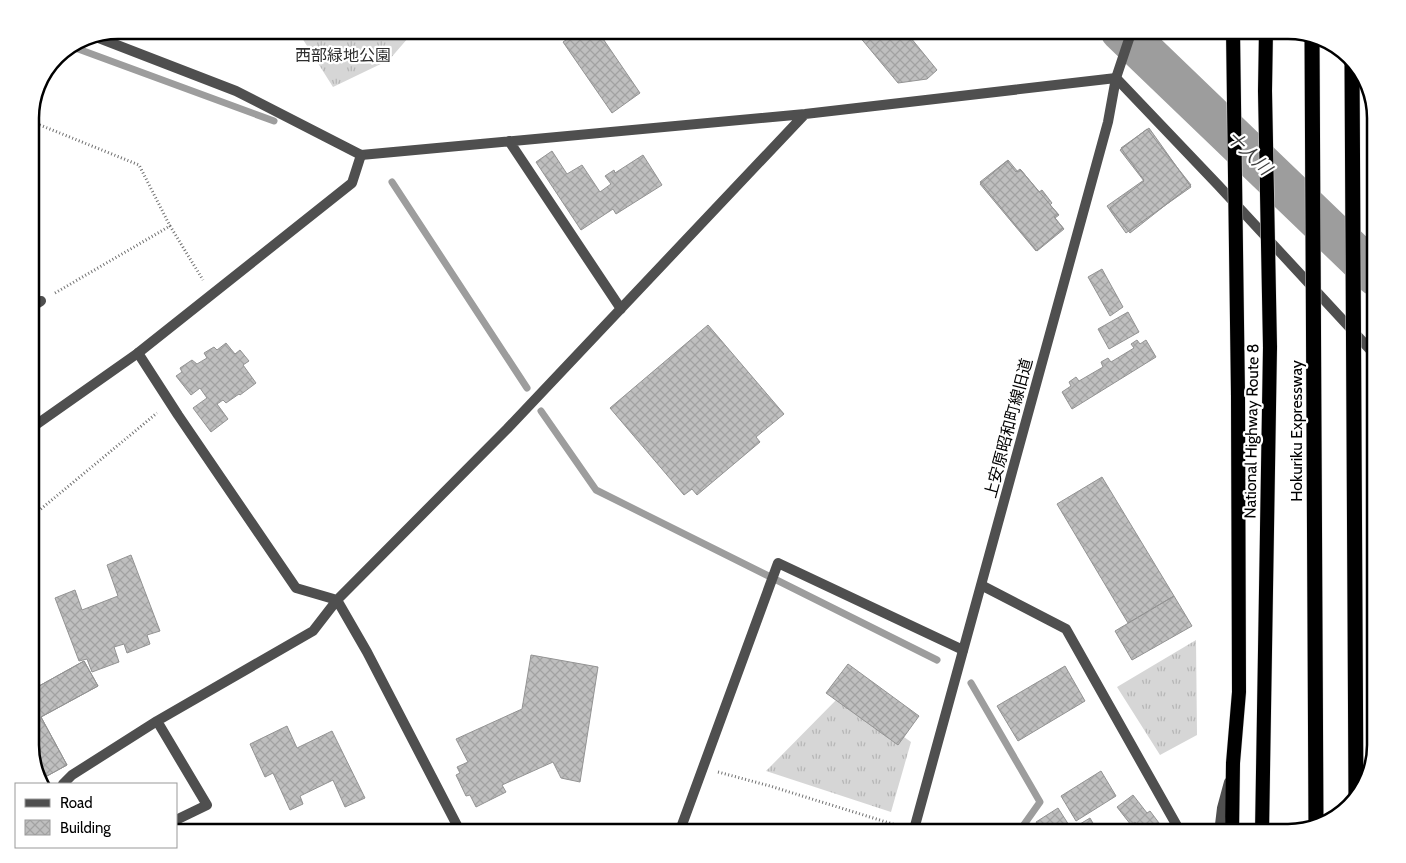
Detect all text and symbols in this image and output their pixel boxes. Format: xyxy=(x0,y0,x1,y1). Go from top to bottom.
park label: 西部緑地公園 xyxy=(295,46,391,65)
water label: 十人川 xyxy=(1222,126,1278,181)
street label: National Highway Route 8 xyxy=(1240,343,1263,519)
street label: 上安原昭和町線旧道 xyxy=(981,356,1036,500)
street label: Hokuriku Expressway xyxy=(1287,360,1306,502)
legend xyxy=(15,783,178,848)
text: Road xyxy=(60,794,93,812)
text: Building xyxy=(60,819,111,837)

